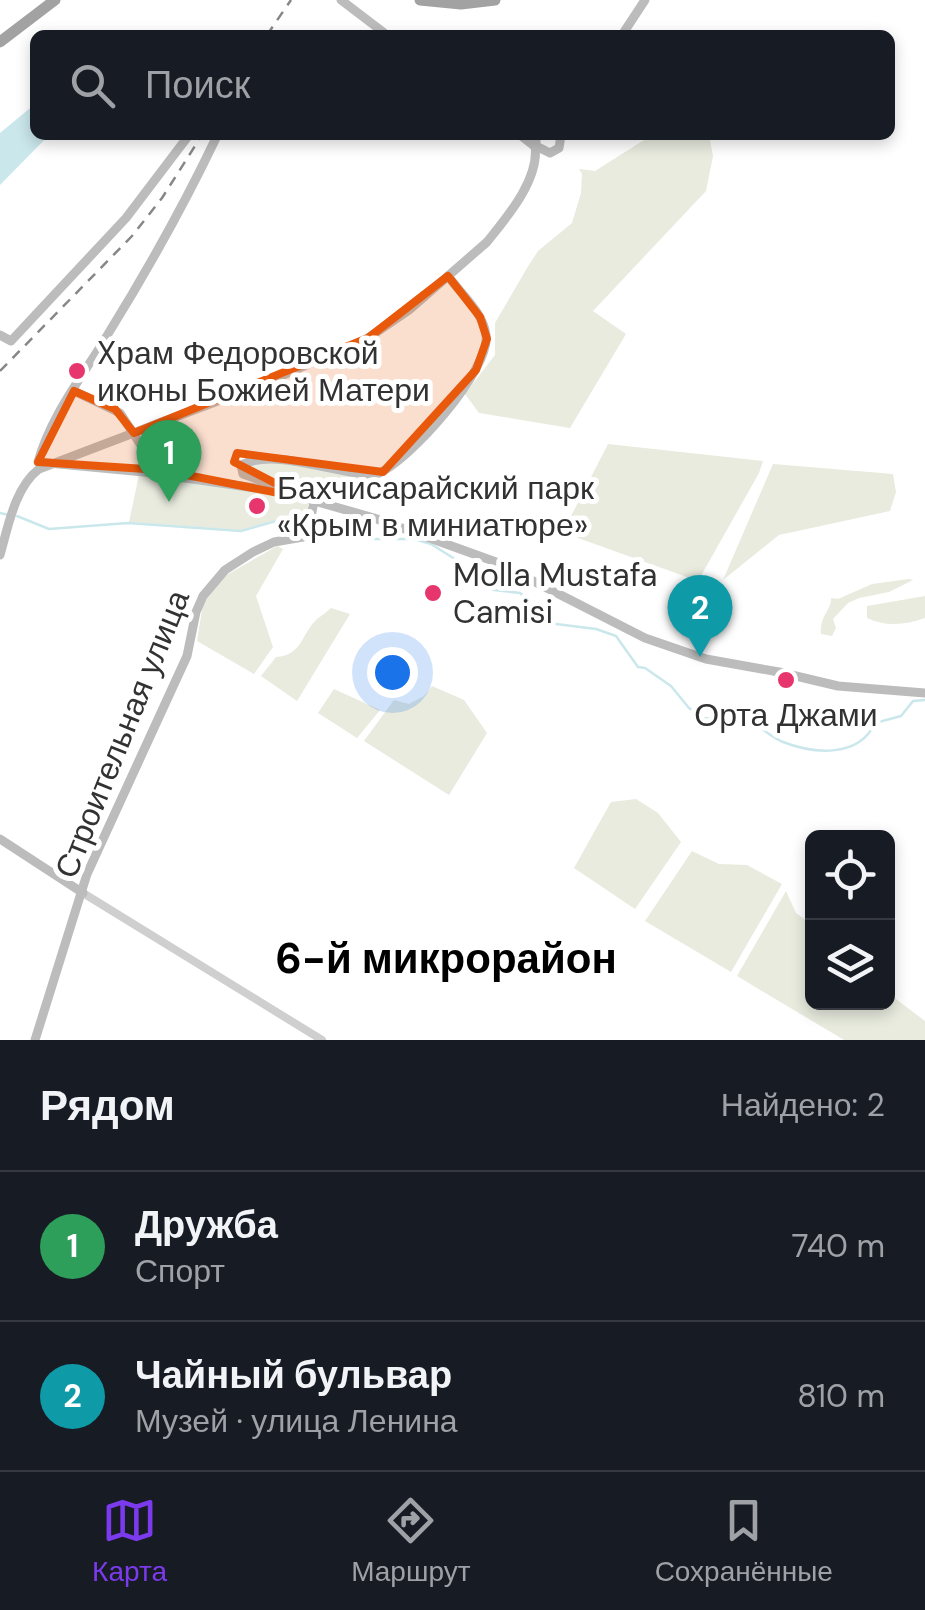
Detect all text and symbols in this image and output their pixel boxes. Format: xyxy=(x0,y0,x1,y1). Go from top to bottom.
search box xyxy=(30,30,895,140)
icon: search xyxy=(65,58,120,113)
text: Поиск xyxy=(145,60,250,110)
place label: Xрам Федоровской иконы Божией Матери xyxy=(97,332,430,411)
marker: Xрам Федоровской иконы Божией Матери xyxy=(66,360,88,382)
pin: 1 xyxy=(136,420,202,502)
place label: Бахчисарайский парк «Крым в миниатюре» xyxy=(277,467,595,546)
marker: Бахчисарайский парк «Крым в миниатюре» xyxy=(246,495,268,517)
place label: Molla Mustafa Camisi xyxy=(453,554,657,633)
pin: 2 xyxy=(668,574,732,657)
marker: Molla Mustafa Camisi xyxy=(422,582,444,604)
street label: Строительная улица xyxy=(45,584,199,884)
your location xyxy=(367,647,418,698)
marker: Орта Джами xyxy=(775,669,797,691)
place label: Орта Джами xyxy=(694,694,878,736)
map controls xyxy=(805,830,895,1010)
button: locate xyxy=(805,830,895,920)
button: layers xyxy=(805,920,895,1010)
district label: 6-й микрорайон xyxy=(275,931,617,986)
text: Рядом xyxy=(40,1078,175,1133)
text: Найдено: 2 xyxy=(721,1084,885,1126)
text: Дружба xyxy=(135,1200,278,1250)
text: 1 xyxy=(67,1225,78,1267)
text: 740 m xyxy=(791,1225,885,1267)
text: Спорт xyxy=(135,1250,225,1292)
text: Чайный бульвар xyxy=(135,1350,452,1400)
text: 2 xyxy=(63,1375,82,1417)
text: 810 m xyxy=(797,1375,885,1417)
text: Музей · улица Ленина xyxy=(135,1400,458,1442)
tab: Карта xyxy=(92,1493,167,1590)
tab: Маршрут xyxy=(351,1493,470,1590)
tab: Сохранённые xyxy=(655,1493,833,1590)

